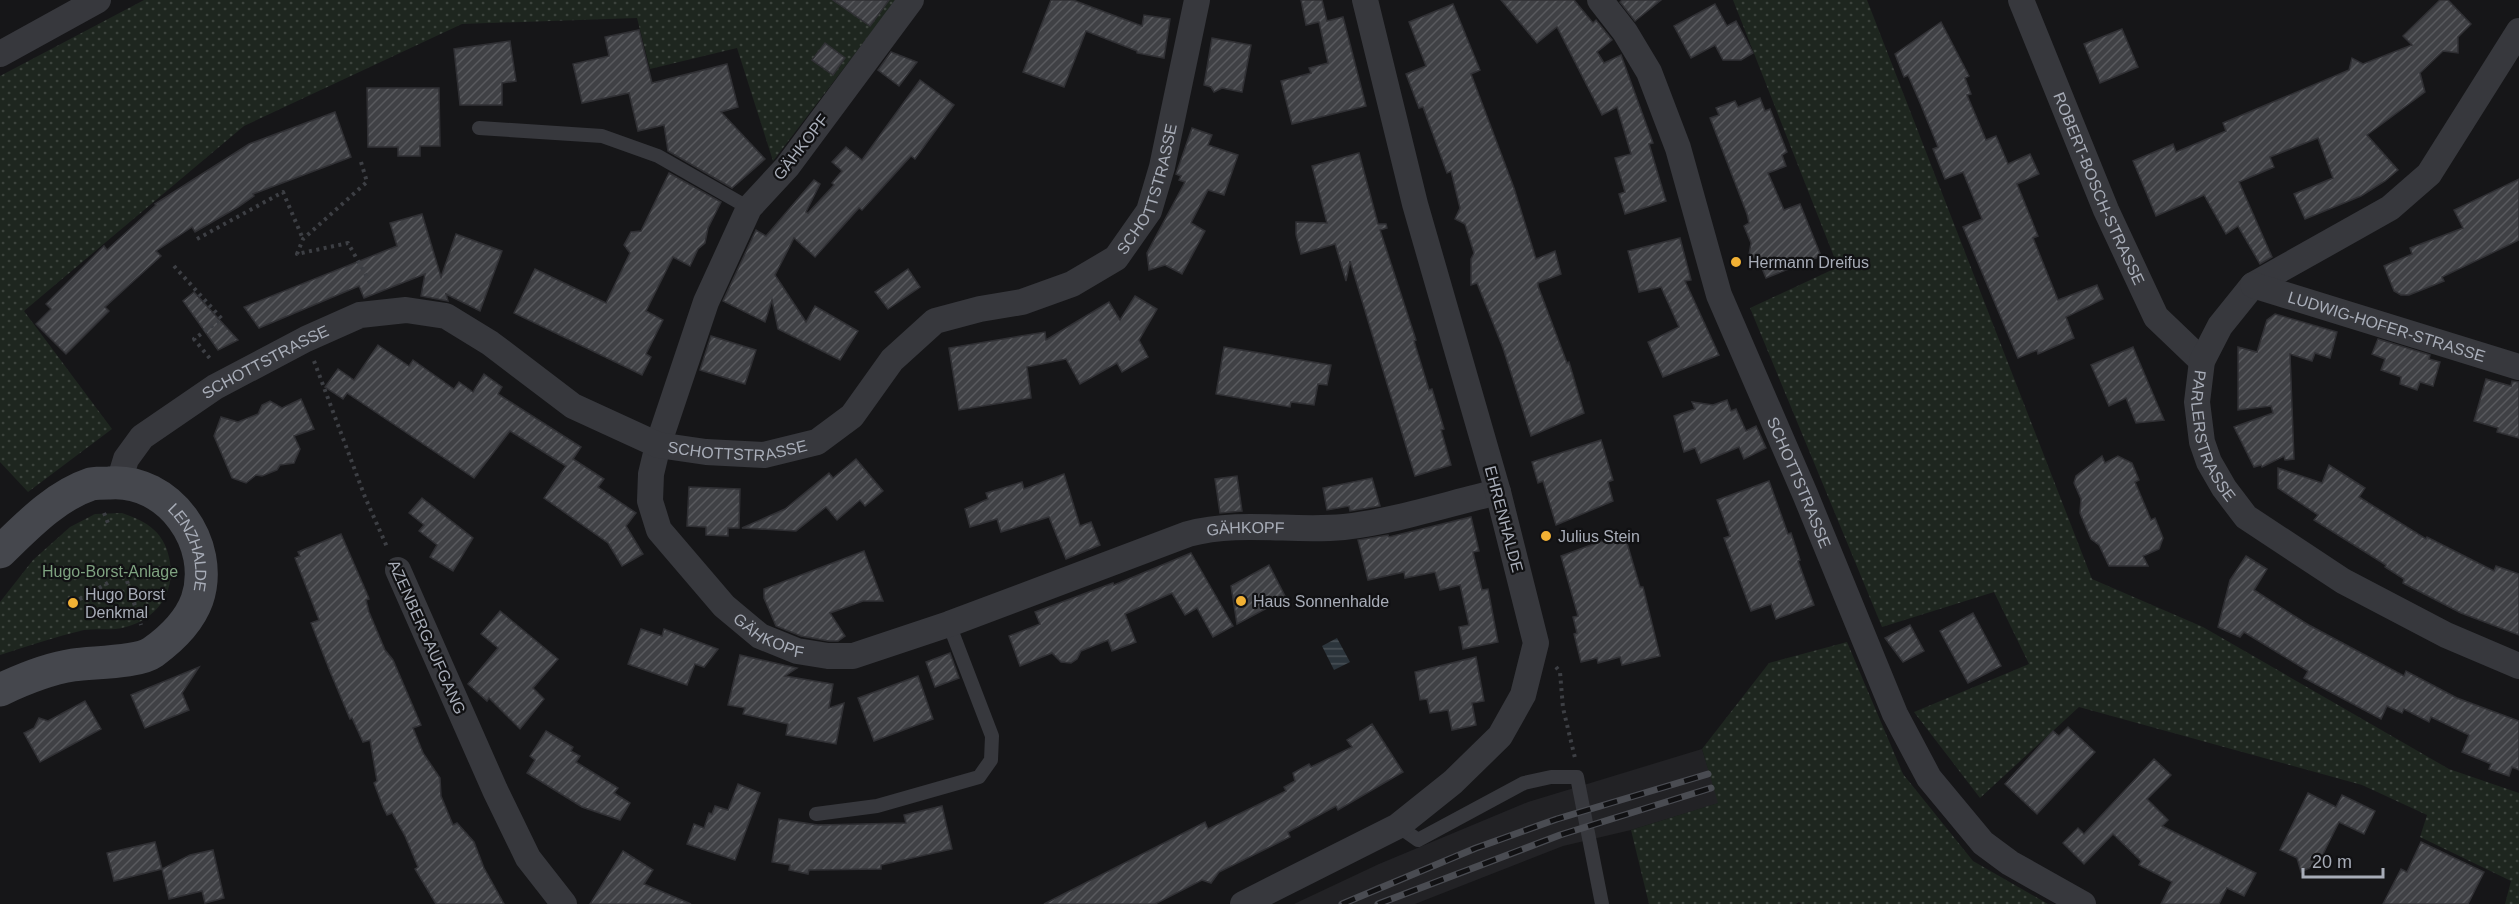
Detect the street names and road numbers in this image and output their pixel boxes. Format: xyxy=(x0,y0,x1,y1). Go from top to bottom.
street label: ROBERT-BOSCH-STRASSE xyxy=(2051,90,2148,287)
street label: GÄHKOPF xyxy=(770,111,832,183)
street label: SCHOTTSTRASSE xyxy=(1113,122,1179,257)
street label: LUDWIG-HOFER-STRASSE xyxy=(2286,288,2487,365)
street label: SCHOTTSTRASSE xyxy=(199,322,331,402)
street label: PARLERSTRASSE xyxy=(2189,369,2239,504)
street label: SCHOTTSTRASSE xyxy=(1764,414,1835,550)
street label: SCHOTTSTRASSE xyxy=(667,436,809,464)
street label: EHRENHALDE xyxy=(1482,464,1526,574)
street label: LENZHALDE xyxy=(165,500,210,593)
street label: GÄHKOPF xyxy=(1205,518,1285,538)
street label: AZENBERGAUFGANG xyxy=(385,557,469,717)
street label: GÄHKOPF xyxy=(730,609,805,661)

